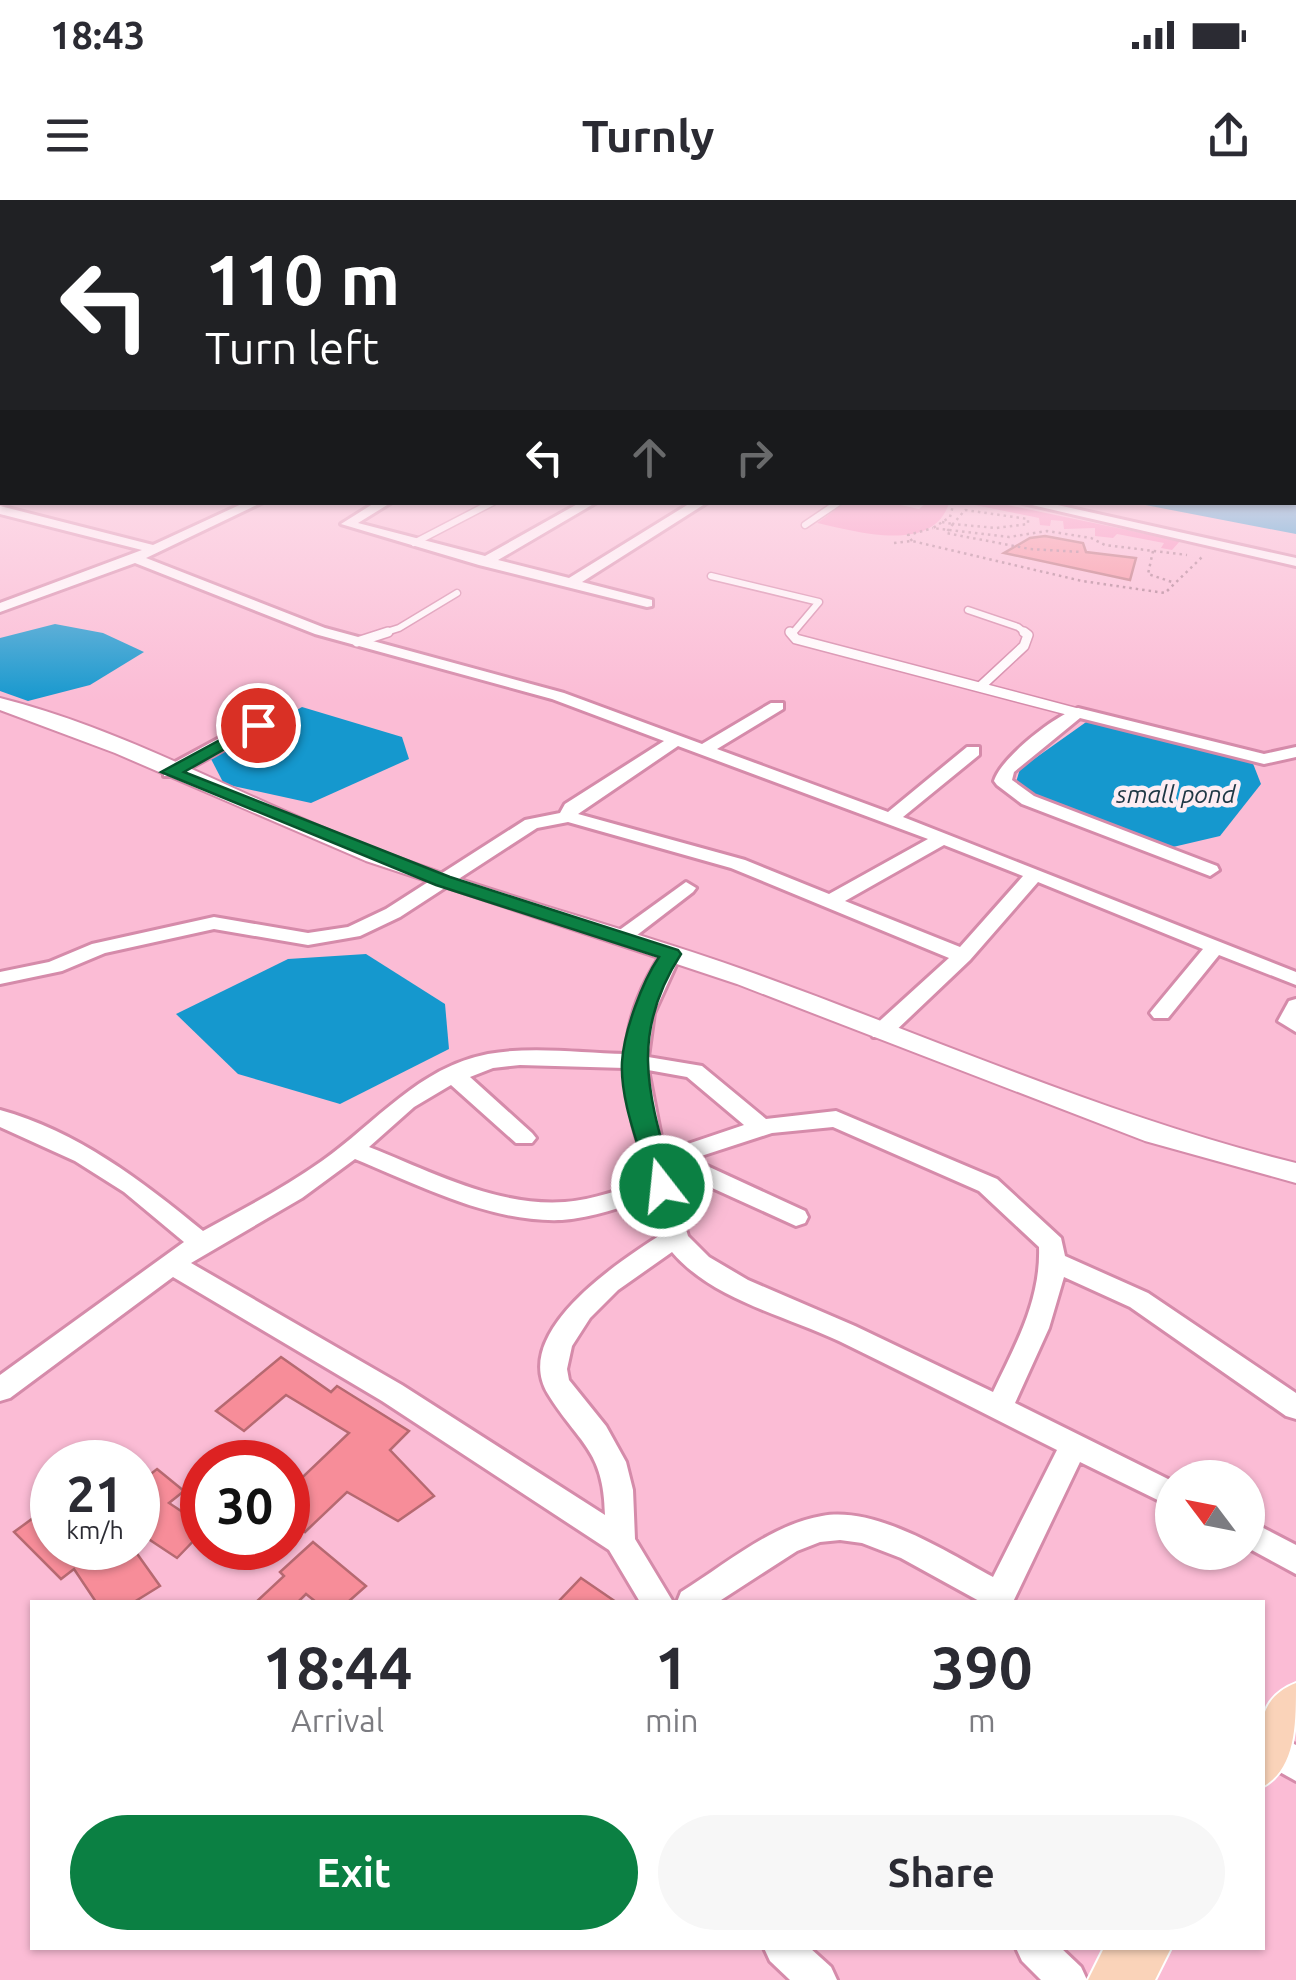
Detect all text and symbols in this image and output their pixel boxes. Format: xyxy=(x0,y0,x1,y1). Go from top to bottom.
text: 18:43 xyxy=(50,14,145,56)
icon: menu xyxy=(40,108,95,163)
icon: share xyxy=(1201,108,1256,163)
text: Turnly xyxy=(582,110,714,161)
icon: left xyxy=(40,240,170,370)
text: 110 m xyxy=(205,240,400,318)
text: Turn left xyxy=(205,322,379,373)
icon: left xyxy=(517,430,572,485)
icon: ahead xyxy=(622,430,677,485)
icon: right xyxy=(727,430,782,485)
pin xyxy=(216,683,301,768)
icon: arrive xyxy=(231,698,286,753)
water label: small pond xyxy=(1115,780,1237,808)
position arrow xyxy=(610,1134,714,1238)
speed limit sign: 30 xyxy=(180,1440,310,1570)
north arrow xyxy=(1155,1460,1265,1570)
map controls xyxy=(1155,1460,1265,1570)
text: 21 xyxy=(67,1465,123,1521)
text: km/h xyxy=(66,1516,124,1544)
text: 18:44 xyxy=(262,1633,413,1700)
text: 1 xyxy=(655,1633,689,1700)
text: 390 xyxy=(931,1633,1033,1700)
text: Arrival xyxy=(291,1702,384,1738)
text: min xyxy=(645,1702,699,1738)
text: m xyxy=(968,1702,996,1738)
button: Exit xyxy=(70,1815,638,1930)
button: Share xyxy=(658,1815,1225,1930)

